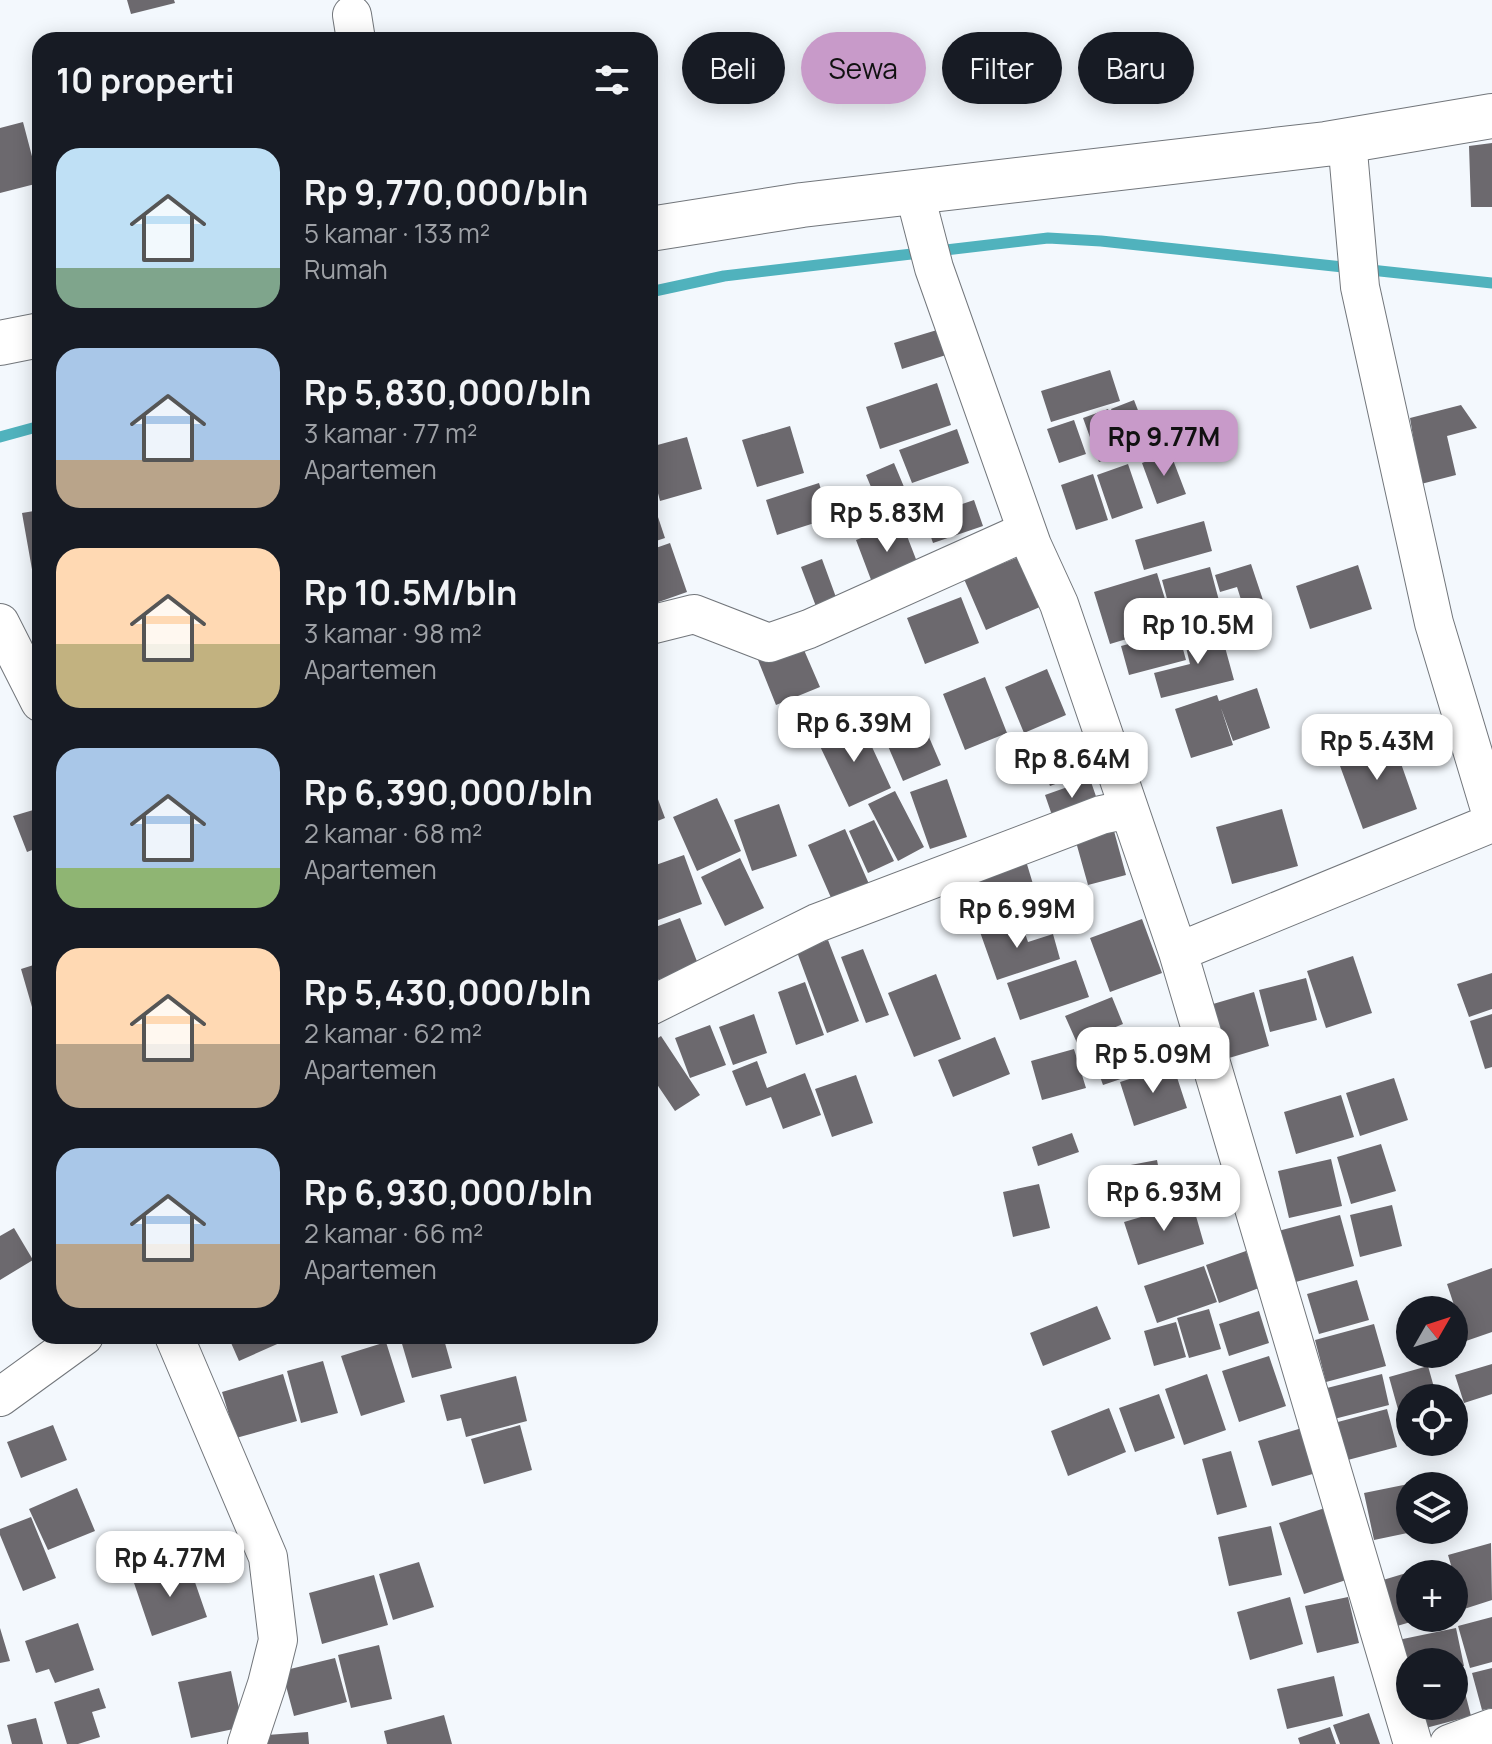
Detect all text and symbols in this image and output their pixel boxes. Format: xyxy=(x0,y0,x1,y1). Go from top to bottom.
chip: Beli xyxy=(682,32,785,104)
chip: Sewa xyxy=(801,32,926,104)
chip: Filter xyxy=(942,32,1062,104)
chip: Baru xyxy=(1078,32,1194,104)
text: 10 properti xyxy=(56,57,234,103)
icon: filters xyxy=(590,58,634,102)
text: Rp 9,770,000/bln xyxy=(304,169,588,215)
icon: home xyxy=(120,180,216,276)
text: 5 kamar · 133 m² xyxy=(304,215,490,251)
text: Rumah xyxy=(304,251,388,287)
text: Rp 5,830,000/bln xyxy=(304,369,591,415)
icon: home xyxy=(120,380,216,476)
pin: Rp 9.77M xyxy=(1081,410,1247,478)
text: 3 kamar · 77 m² xyxy=(304,415,478,451)
text: Rp 9.77M xyxy=(1108,418,1220,454)
text: Apartemen xyxy=(304,451,437,487)
pin: Rp 5.83M xyxy=(804,486,970,554)
text: Rp 5.83M xyxy=(830,494,944,530)
text: Rp 10.5M/bln xyxy=(304,569,517,615)
icon: home xyxy=(120,580,216,676)
pin: Rp 10.5M xyxy=(1115,598,1281,666)
text: Rp 10.5M xyxy=(1142,606,1254,642)
text: 3 kamar · 98 m² xyxy=(304,615,482,651)
text: Apartemen xyxy=(304,651,437,687)
pin: Rp 6.39M xyxy=(771,696,937,764)
text: Rp 6.39M xyxy=(796,704,912,740)
pin: Rp 5.43M xyxy=(1294,714,1460,782)
text: Rp 5.43M xyxy=(1320,722,1434,758)
pin: Rp 8.64M xyxy=(989,732,1155,800)
text: Rp 8.64M xyxy=(1014,740,1130,776)
text: Rp 6,390,000/bln xyxy=(304,769,593,815)
icon: home xyxy=(120,780,216,876)
text: 2 kamar · 68 m² xyxy=(304,815,482,851)
text: Apartemen xyxy=(304,851,437,887)
pin: Rp 6.99M xyxy=(934,882,1100,950)
text: Rp 6.99M xyxy=(959,890,1075,926)
text: Rp 5,430,000/bln xyxy=(304,969,591,1015)
icon: home xyxy=(120,980,216,1076)
text: 2 kamar · 62 m² xyxy=(304,1015,482,1051)
pin: Rp 5.09M xyxy=(1070,1027,1236,1095)
text: Rp 5.09M xyxy=(1094,1035,1212,1071)
text: Apartemen xyxy=(304,1051,437,1087)
pin: Rp 6.93M xyxy=(1081,1165,1247,1233)
text: Rp 6,930,000/bln xyxy=(304,1169,593,1215)
text: Rp 6.93M xyxy=(1106,1173,1222,1209)
icon: home xyxy=(120,1180,216,1276)
text: 2 kamar · 66 m² xyxy=(304,1215,483,1251)
text: Apartemen xyxy=(304,1251,437,1287)
north arrow xyxy=(1396,1296,1468,1368)
map controls xyxy=(1396,1296,1468,1720)
button: locate xyxy=(1396,1384,1468,1456)
button: layers xyxy=(1396,1472,1468,1544)
pin: Rp 4.77M xyxy=(87,1531,253,1599)
text: Rp 4.77M xyxy=(114,1539,226,1575)
button: + xyxy=(1396,1560,1468,1632)
button: − xyxy=(1396,1648,1468,1720)

